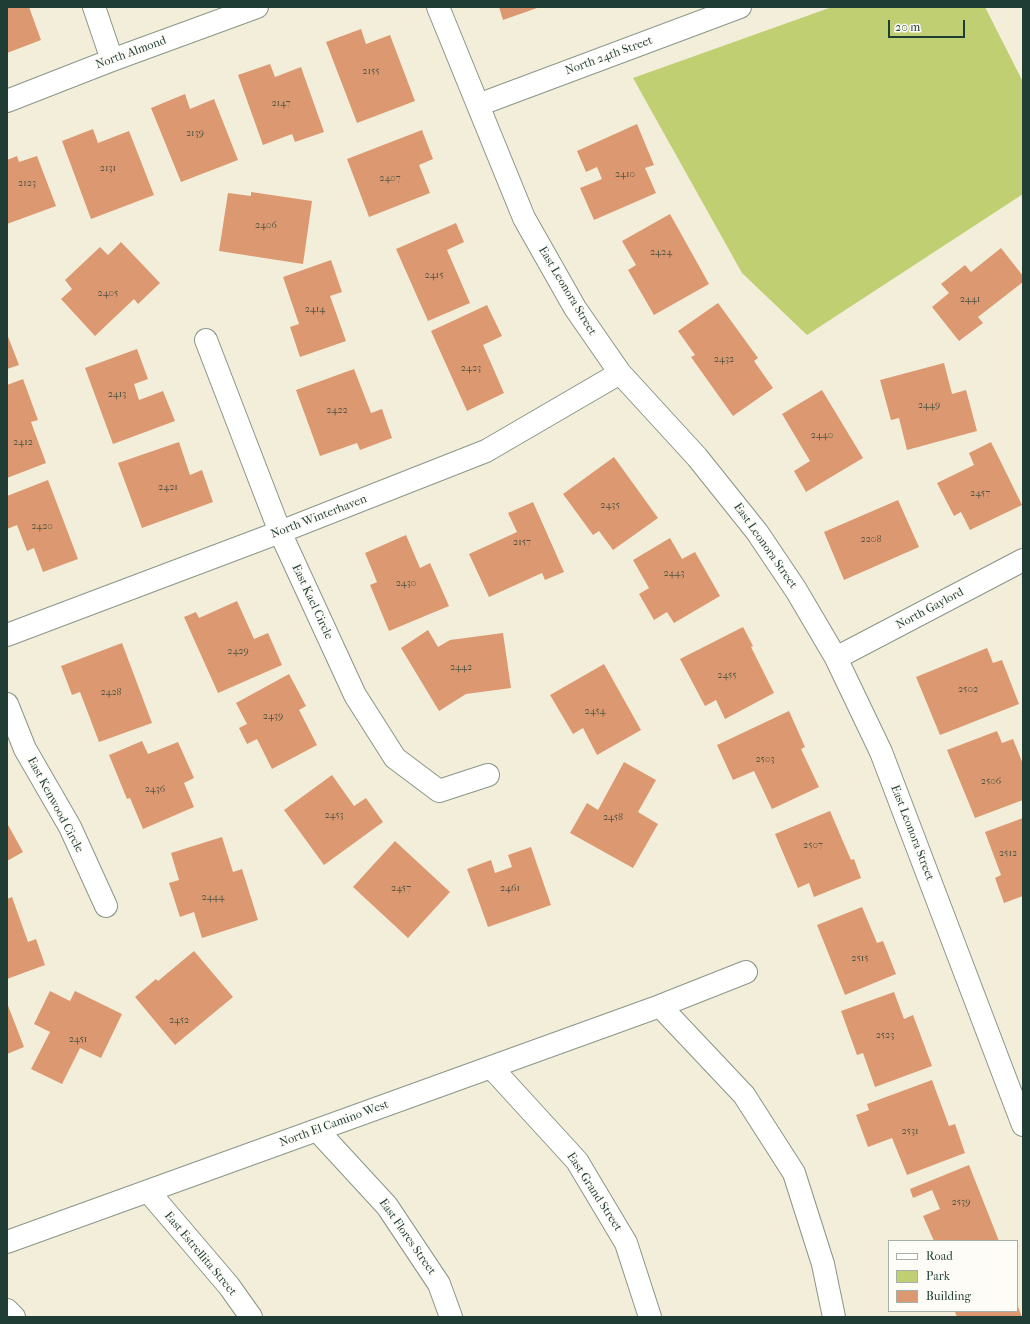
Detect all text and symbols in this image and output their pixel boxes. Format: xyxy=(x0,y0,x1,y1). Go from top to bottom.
scale bar xyxy=(890,12,967,38)
text: 20 m xyxy=(895,20,920,34)
street label: North 24th Street xyxy=(563,33,655,79)
street label: North Almond xyxy=(94,34,168,72)
house number: 2155 xyxy=(362,66,380,78)
house number: 2147 xyxy=(271,98,291,110)
house number: 2139 xyxy=(186,128,204,140)
house number: 2131 xyxy=(100,163,116,175)
house number: 2410 xyxy=(615,169,635,181)
house number: 2407 xyxy=(379,173,401,185)
house number: 2123 xyxy=(18,178,36,190)
house number: 2406 xyxy=(255,220,277,232)
street label: East Leonora Street xyxy=(535,244,599,338)
house number: 2424 xyxy=(650,247,672,259)
house number: 2415 xyxy=(425,270,443,282)
house number: 2405 xyxy=(98,288,118,300)
house number: 2441 xyxy=(960,294,980,306)
house number: 2414 xyxy=(305,304,325,316)
house number: 2432 xyxy=(714,354,734,366)
house number: 2423 xyxy=(461,363,481,375)
house number: 2413 xyxy=(108,389,126,401)
house number: 2449 xyxy=(918,400,940,412)
house number: 2422 xyxy=(326,405,348,417)
house number: 2440 xyxy=(811,430,833,442)
house number: 2412 xyxy=(13,437,33,449)
house number: 2421 xyxy=(158,482,178,494)
house number: 2457 xyxy=(970,488,990,500)
street label: North Winterhaven xyxy=(269,492,369,542)
house number: 2435 xyxy=(600,500,620,512)
street label: East Leonora Street xyxy=(730,500,800,592)
house number: 2420 xyxy=(31,521,53,533)
house number: 2208 xyxy=(861,534,881,546)
house number: 2157 xyxy=(513,537,531,549)
street label: East Kael Circle xyxy=(288,562,336,642)
house number: 2443 xyxy=(663,568,685,580)
house number: 2430 xyxy=(396,578,416,590)
street label: North Gaylord xyxy=(894,585,966,633)
house number: 2429 xyxy=(227,646,249,658)
house number: 2442 xyxy=(450,662,472,674)
house number: 2455 xyxy=(717,670,737,682)
house number: 2502 xyxy=(958,684,978,696)
house number: 2428 xyxy=(100,687,122,699)
house number: 2454 xyxy=(584,706,606,718)
house number: 2439 xyxy=(263,711,283,723)
house number: 2503 xyxy=(755,754,775,766)
street label: East Kenwood Circle xyxy=(24,755,86,855)
house number: 2506 xyxy=(981,776,1001,788)
street label: East Leonora Street xyxy=(887,783,937,883)
house number: 2436 xyxy=(145,784,165,796)
house number: 2453 xyxy=(324,810,344,822)
house number: 2458 xyxy=(603,812,623,824)
house number: 2507 xyxy=(803,840,823,852)
house number: 2512 xyxy=(999,848,1017,860)
house number: 2457 xyxy=(391,883,411,895)
house number: 2461 xyxy=(500,883,520,895)
house number: 2444 xyxy=(202,892,224,904)
house number: 2515 xyxy=(851,953,869,965)
house number: 2452 xyxy=(169,1015,189,1027)
house number: 2523 xyxy=(876,1030,894,1042)
house number: 2451 xyxy=(69,1034,87,1046)
street label: North El Camino West xyxy=(277,1098,391,1150)
house number: 2531 xyxy=(901,1126,919,1138)
street label: East Grand Street xyxy=(563,1150,625,1234)
street label: East Flores Street xyxy=(375,1196,439,1278)
house number: 2539 xyxy=(952,1197,970,1209)
street label: East Estrellita Street xyxy=(161,1209,239,1299)
legend xyxy=(888,1240,1018,1312)
text: Road xyxy=(926,1249,953,1263)
text: Park xyxy=(926,1269,950,1283)
text: Building xyxy=(926,1289,971,1303)

